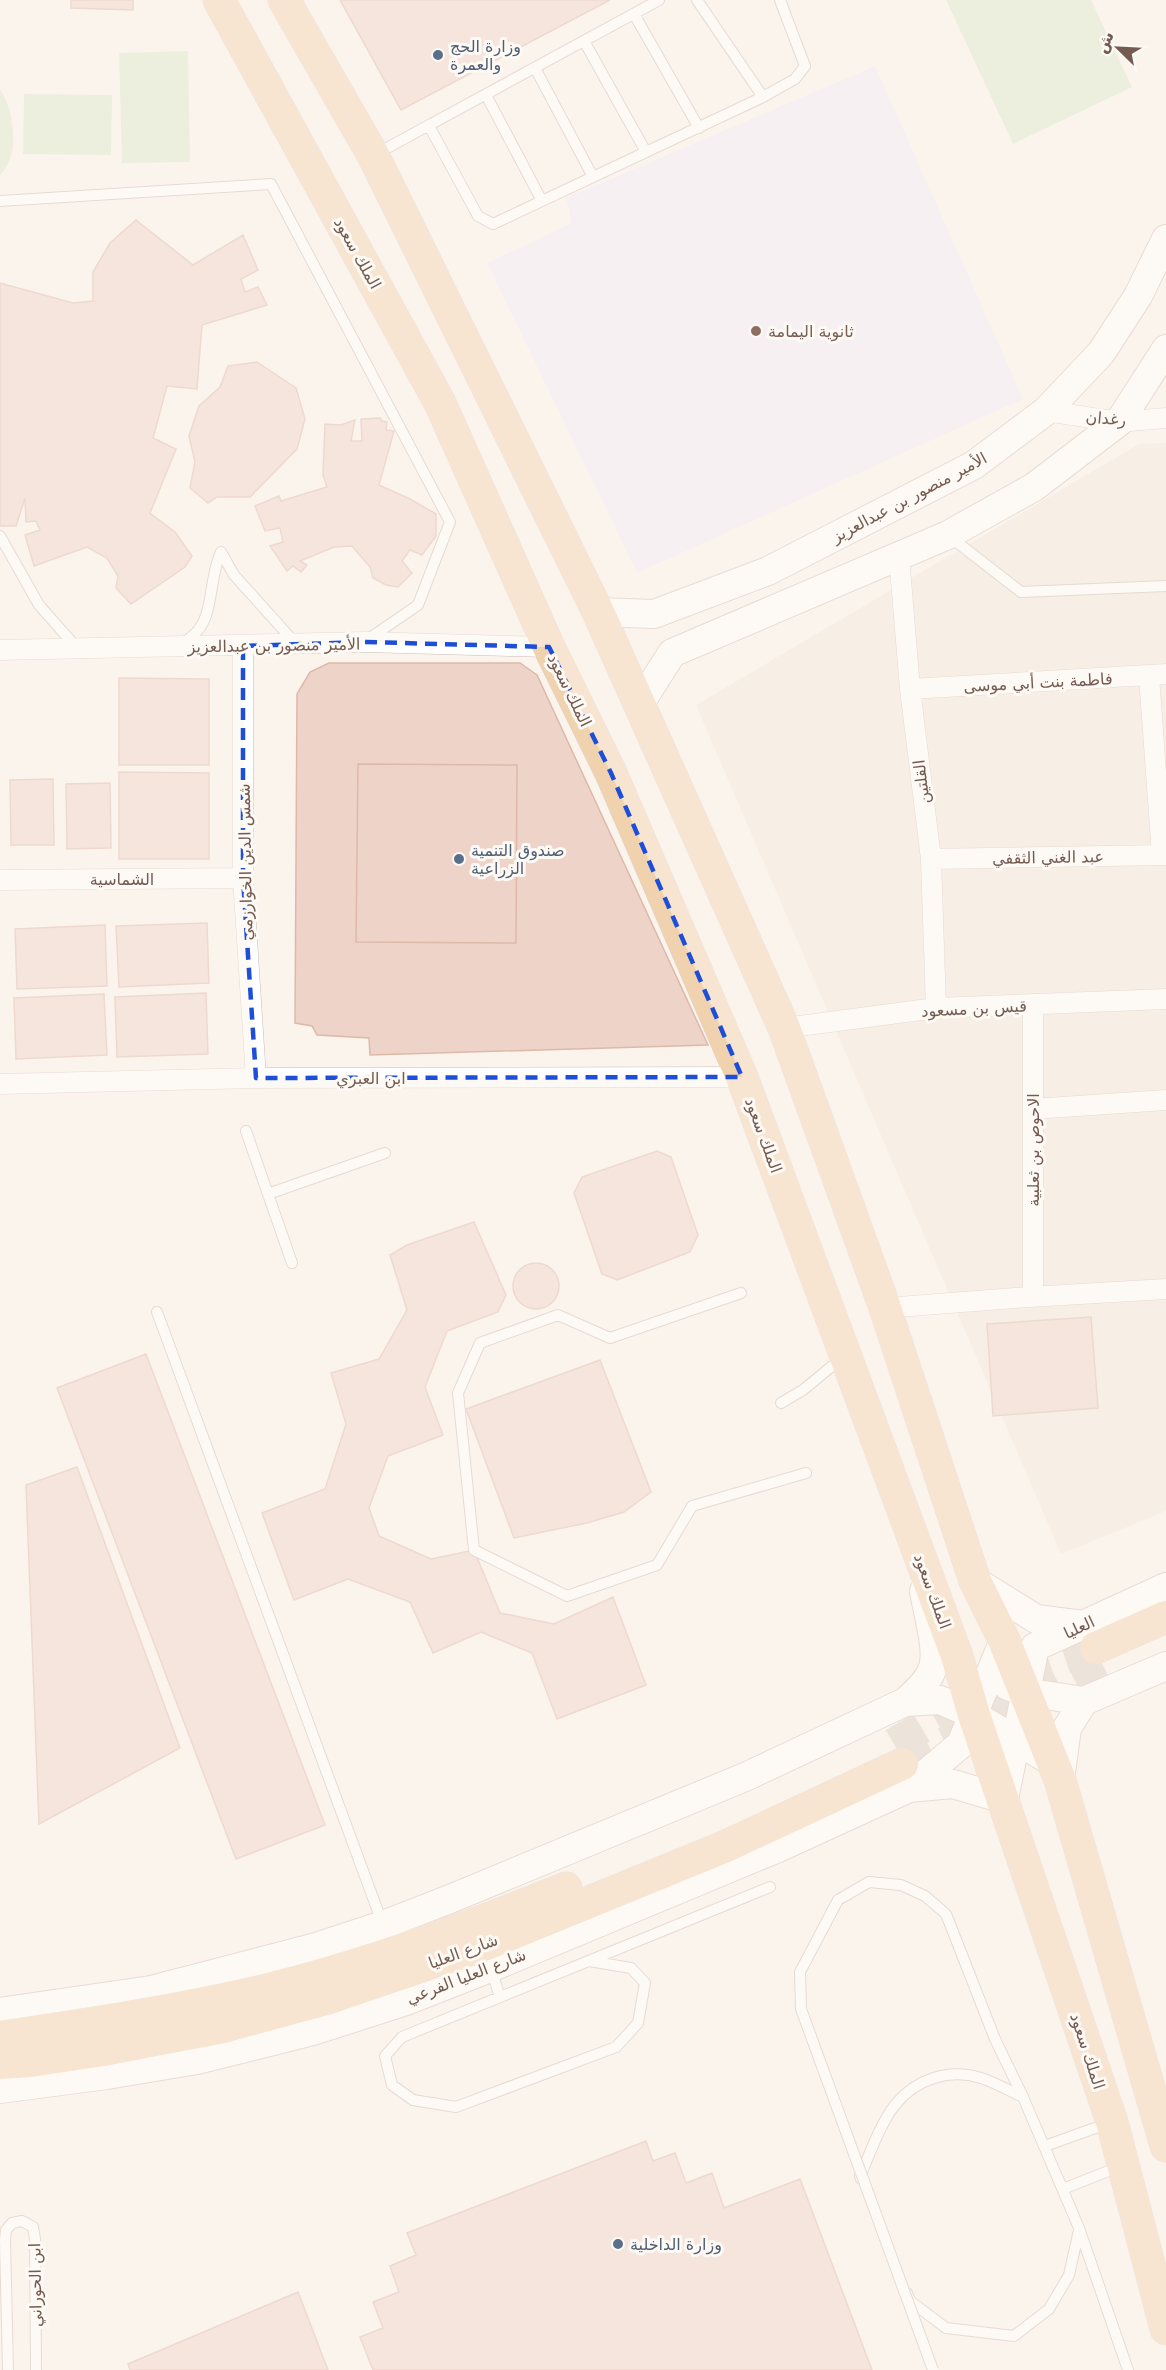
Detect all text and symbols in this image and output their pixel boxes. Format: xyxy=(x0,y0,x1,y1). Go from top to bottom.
north arrow xyxy=(1088,18,1148,78)
text: ش xyxy=(1092,28,1118,56)
place label: وزارة الحج والعمرة xyxy=(450,37,521,75)
marker: وزارة الحج والعمرة xyxy=(431,48,445,62)
street label: الملك سعود xyxy=(329,214,385,293)
place label: ثانوية اليمامة xyxy=(768,322,854,342)
marker: ثانوية اليمامة xyxy=(749,324,763,338)
street label: رغدان xyxy=(1085,407,1127,431)
street label: الأمير منصور بن عبدالعزيز xyxy=(827,448,990,548)
street label: الأمير منصور بن عبدالعزيز xyxy=(186,633,361,658)
street label: الملك سعود xyxy=(543,651,595,730)
street label: فاطمة بنت أبي موسى xyxy=(963,668,1113,697)
street label: القلتين xyxy=(909,759,935,805)
street label: شمس الدين الخوارزمي xyxy=(235,783,257,941)
place label: صندوق التنمية الزراعية xyxy=(471,841,565,879)
street label: عبد الغني الثقفي xyxy=(992,847,1104,869)
marker: صندوق التنمية الزراعية xyxy=(452,852,466,866)
street label: الشماسية xyxy=(90,870,154,889)
street label: قيس بن مسعود xyxy=(921,996,1027,1022)
street label: ابن العبري xyxy=(336,1069,406,1089)
street label: الاحوص بن ثعلبية xyxy=(1024,1093,1044,1207)
street label: الملك سعود xyxy=(740,1095,786,1176)
street label: الملك سعود xyxy=(909,1551,955,1632)
street label: العليا xyxy=(1061,1612,1098,1643)
street label: شارع العليا xyxy=(426,1930,501,1974)
street label: شارع العليا الفرعي xyxy=(404,1945,529,2009)
street label: الملك سعود xyxy=(1065,2011,1109,2092)
place label: وزارة الداخلية xyxy=(630,2235,722,2255)
marker: وزارة الداخلية xyxy=(611,2237,625,2251)
street label: ابن الحوراني xyxy=(25,2243,47,2327)

